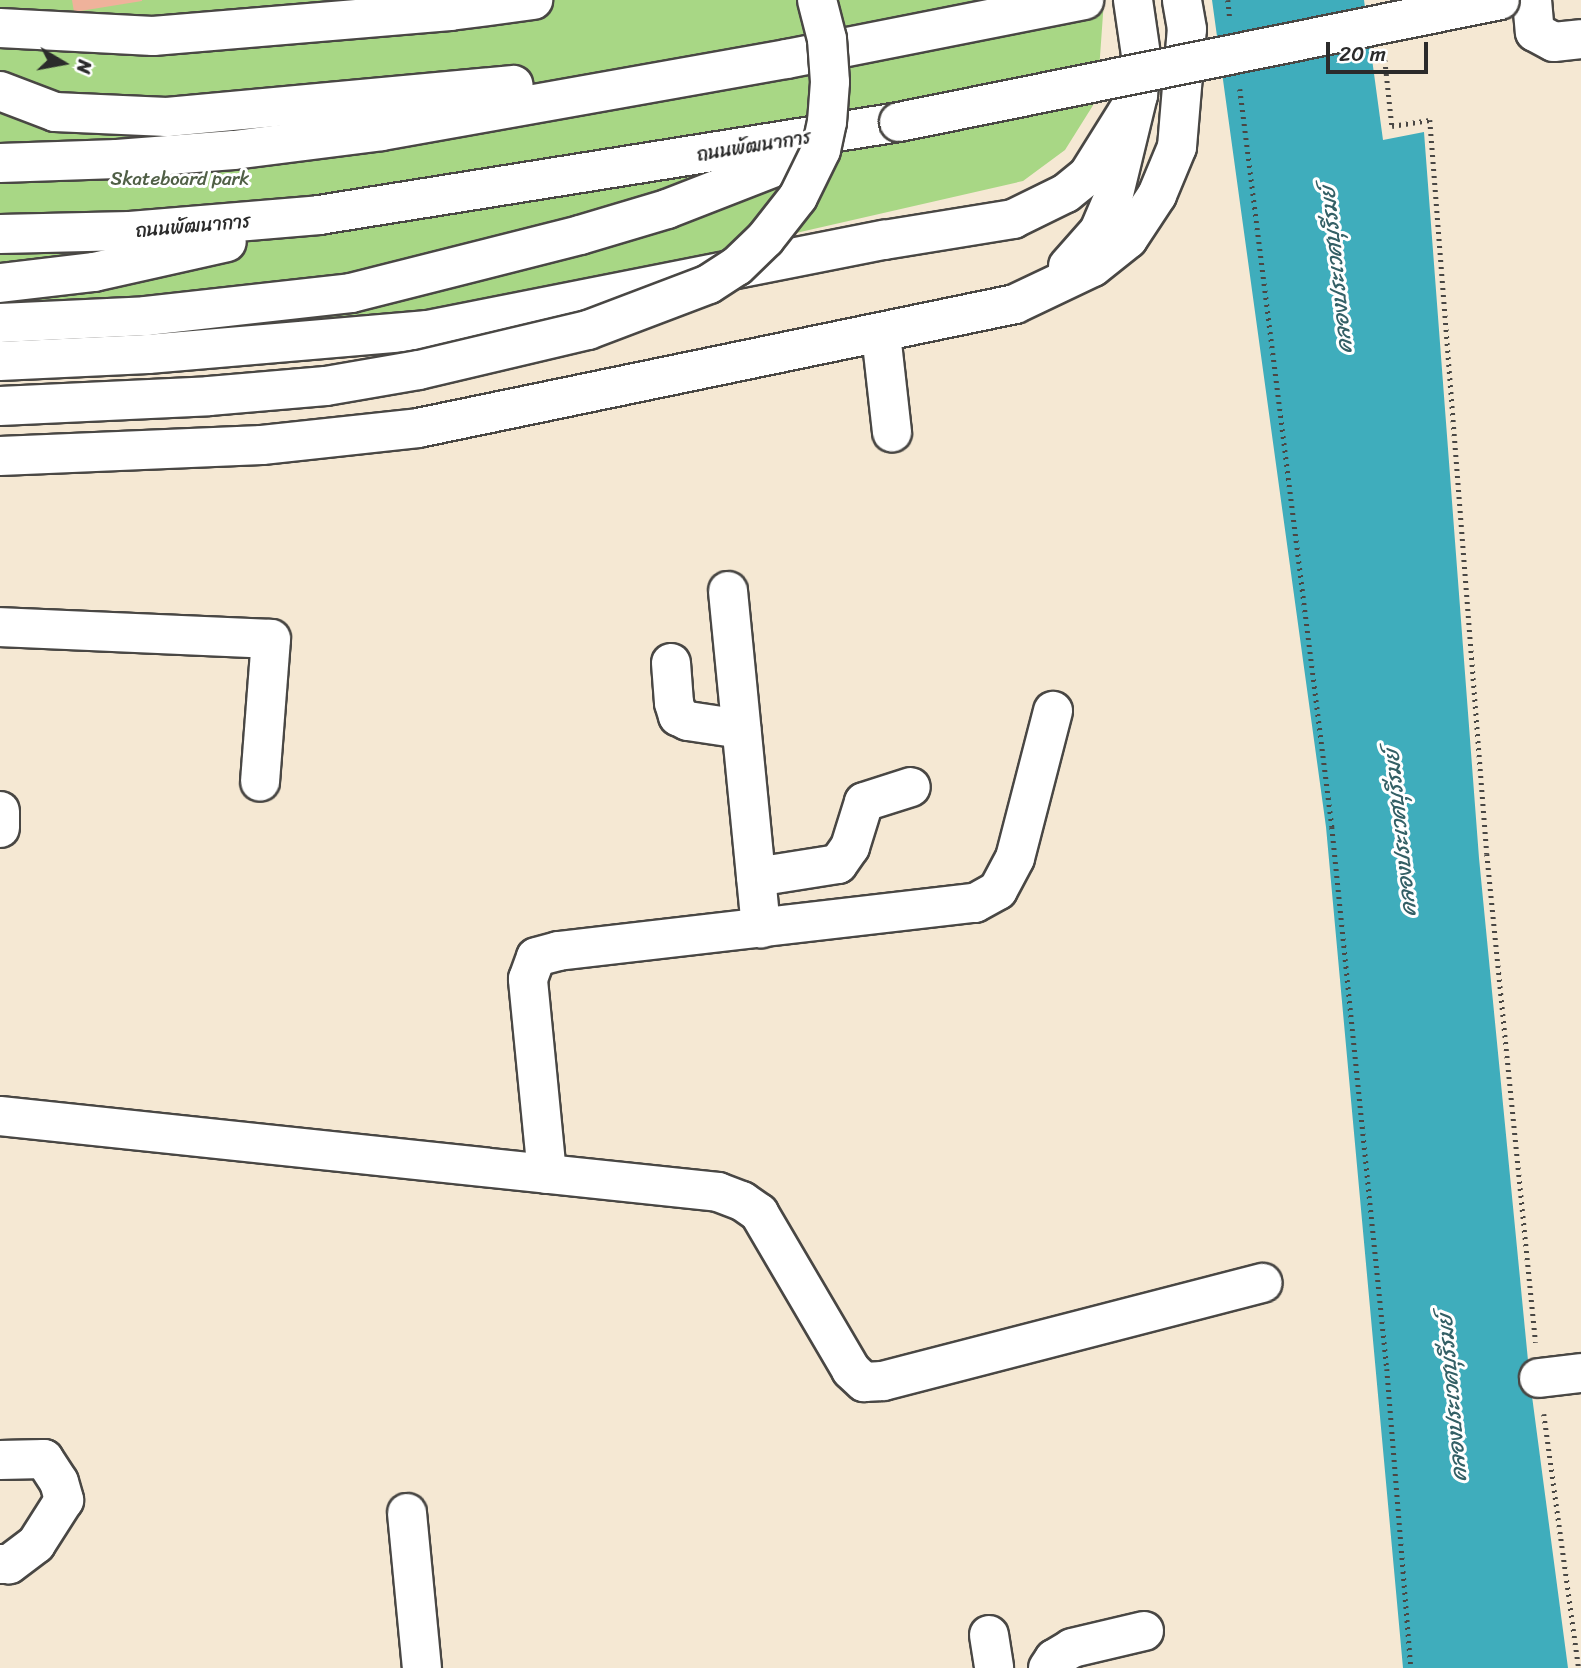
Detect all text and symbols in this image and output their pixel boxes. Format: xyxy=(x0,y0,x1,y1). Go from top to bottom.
north arrow xyxy=(28,28,98,98)
scale bar xyxy=(1329,28,1430,72)
text: 20 m xyxy=(1339,35,1386,73)
text: N xyxy=(67,57,102,76)
street label: ถนนพัฒนาการ xyxy=(695,126,813,166)
park label: Skateboard park xyxy=(111,168,249,190)
water label: คลองประเวศบุรีรมย์ xyxy=(1315,185,1357,355)
street label: ถนนพัฒนาการ xyxy=(134,210,252,242)
water label: คลองประเวศบุรีรมย์ xyxy=(1379,748,1421,918)
water label: คลองประเวศบุรีรมย์ xyxy=(1432,1314,1472,1482)

